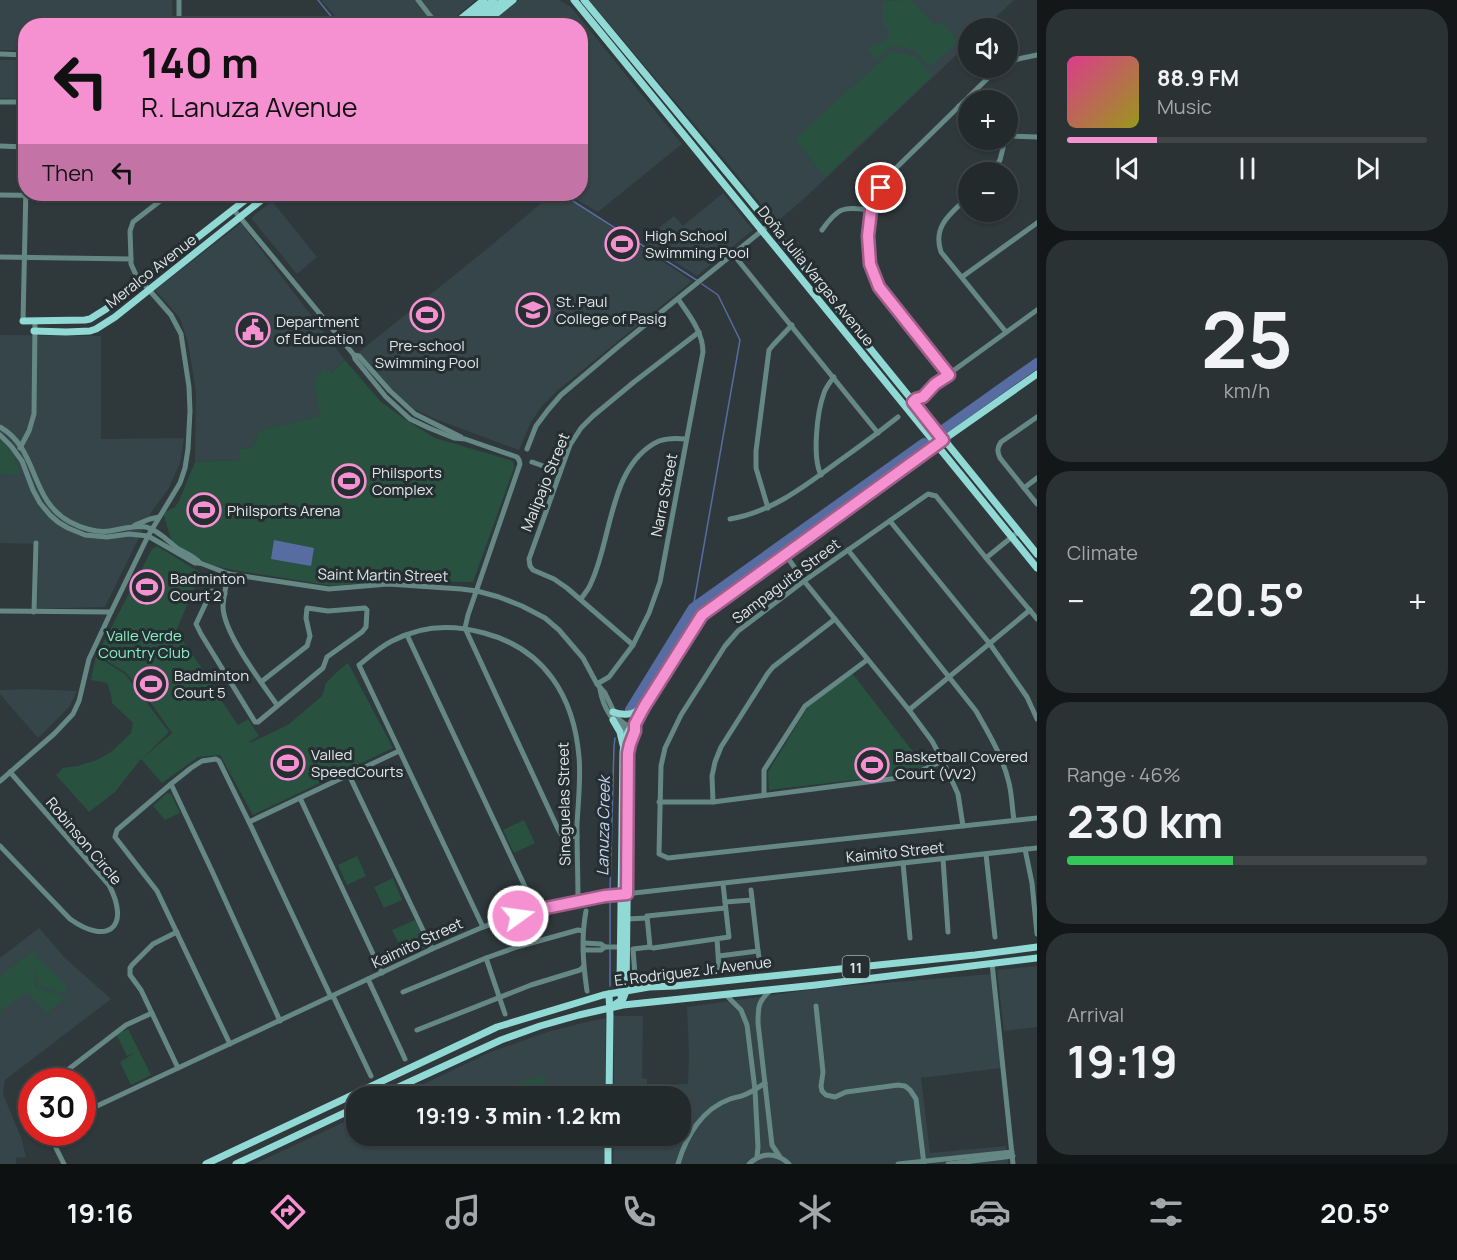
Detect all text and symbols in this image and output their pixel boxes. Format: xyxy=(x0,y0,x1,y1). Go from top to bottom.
map controls xyxy=(958,18,1018,222)
button: sound xyxy=(958,18,1018,78)
text: 140 m xyxy=(141,33,259,91)
icon: left xyxy=(42,42,120,120)
text: 88.9 FM xyxy=(1157,63,1239,93)
text: R. Lanuza Avenue xyxy=(141,88,357,125)
button: + xyxy=(958,90,1018,150)
text: Music xyxy=(1157,93,1212,120)
icon: previous xyxy=(1111,152,1144,185)
icon: pause xyxy=(1231,152,1264,185)
icon: next xyxy=(1351,152,1384,185)
icon: left xyxy=(106,156,139,189)
text: Then xyxy=(42,158,94,188)
pin xyxy=(855,162,906,213)
button: − xyxy=(958,162,1018,222)
icon: arrive xyxy=(864,171,897,204)
street label: Doña Julia Vargas Avenue xyxy=(753,202,879,351)
place label: High School Swimming Pool xyxy=(645,225,749,263)
sports icon: High School Swimming Pool xyxy=(604,226,640,262)
street label: Meralco Avenue xyxy=(101,229,201,313)
text: 25 xyxy=(1201,285,1293,391)
place label: St. Paul College of Pasig xyxy=(556,291,667,329)
school or university icon: St. Paul College of Pasig xyxy=(515,292,551,328)
sports icon: Pre-school Swimming Pool xyxy=(409,297,445,333)
place label: Department of Education xyxy=(276,311,364,349)
public building icon: Department of Education xyxy=(235,312,271,348)
place label: Pre-school Swimming Pool xyxy=(375,335,479,373)
text: km/h xyxy=(1224,377,1270,404)
street label: Malipajo Street xyxy=(516,429,574,535)
street label: Narra Street xyxy=(646,452,682,538)
place label: Philsports Complex xyxy=(372,462,442,500)
sports icon: Philsports Complex xyxy=(331,463,367,499)
sports icon: Philsports Arena xyxy=(186,492,222,528)
place label: Philsports Arena xyxy=(227,500,340,521)
street label: Sampaguita Street xyxy=(728,533,844,629)
text: Climate xyxy=(1067,539,1138,566)
street label: Saint Martin Street xyxy=(317,563,449,587)
place label: Badminton Court 2 xyxy=(170,568,245,606)
text: 20.5° xyxy=(1188,568,1305,630)
sports icon: Badminton Court 2 xyxy=(129,569,165,605)
text: − xyxy=(1067,578,1085,623)
text: + xyxy=(1408,578,1427,623)
park label: Valle Verde Country Club xyxy=(98,625,190,663)
place label: Badminton Court 5 xyxy=(174,665,249,703)
sports icon: Badminton Court 5 xyxy=(133,666,169,702)
street label: Sineguelas Street xyxy=(552,742,576,866)
place label: Valled SpeedCourts xyxy=(311,744,403,782)
sports icon: Valled SpeedCourts xyxy=(270,745,306,781)
place label: Basketball Covered Court (VV2) xyxy=(895,746,1028,784)
sports icon: Basketball Covered Court (VV2) xyxy=(854,747,890,783)
text: Range · 46% xyxy=(1067,761,1181,788)
water label: Lanuza Creek xyxy=(591,774,615,876)
text: 230 km xyxy=(1067,790,1223,852)
street label: Robinson Circle xyxy=(41,793,127,889)
street label: Kaimito Street xyxy=(845,836,945,868)
position arrow xyxy=(486,884,550,948)
street label: Kaimito Street xyxy=(368,913,466,973)
street label: E. Rodriguez Jr. Avenue xyxy=(613,951,773,991)
road number: 11 xyxy=(842,956,870,978)
text: Arrival xyxy=(1067,1001,1124,1028)
text: 19:19 xyxy=(1067,1030,1178,1092)
speed limit sign: 30 xyxy=(18,1068,96,1146)
text: 19:19 · 3 min · 1.2 km xyxy=(416,1101,621,1131)
icon: directions xyxy=(267,1191,309,1233)
icon: music xyxy=(442,1191,484,1233)
icon: phone xyxy=(618,1191,660,1233)
icon: climate xyxy=(794,1191,836,1233)
icon: car xyxy=(969,1191,1011,1233)
icon: filters xyxy=(1145,1191,1187,1233)
text: 19:16 xyxy=(67,1194,133,1231)
text: 20.5° xyxy=(1320,1194,1390,1231)

